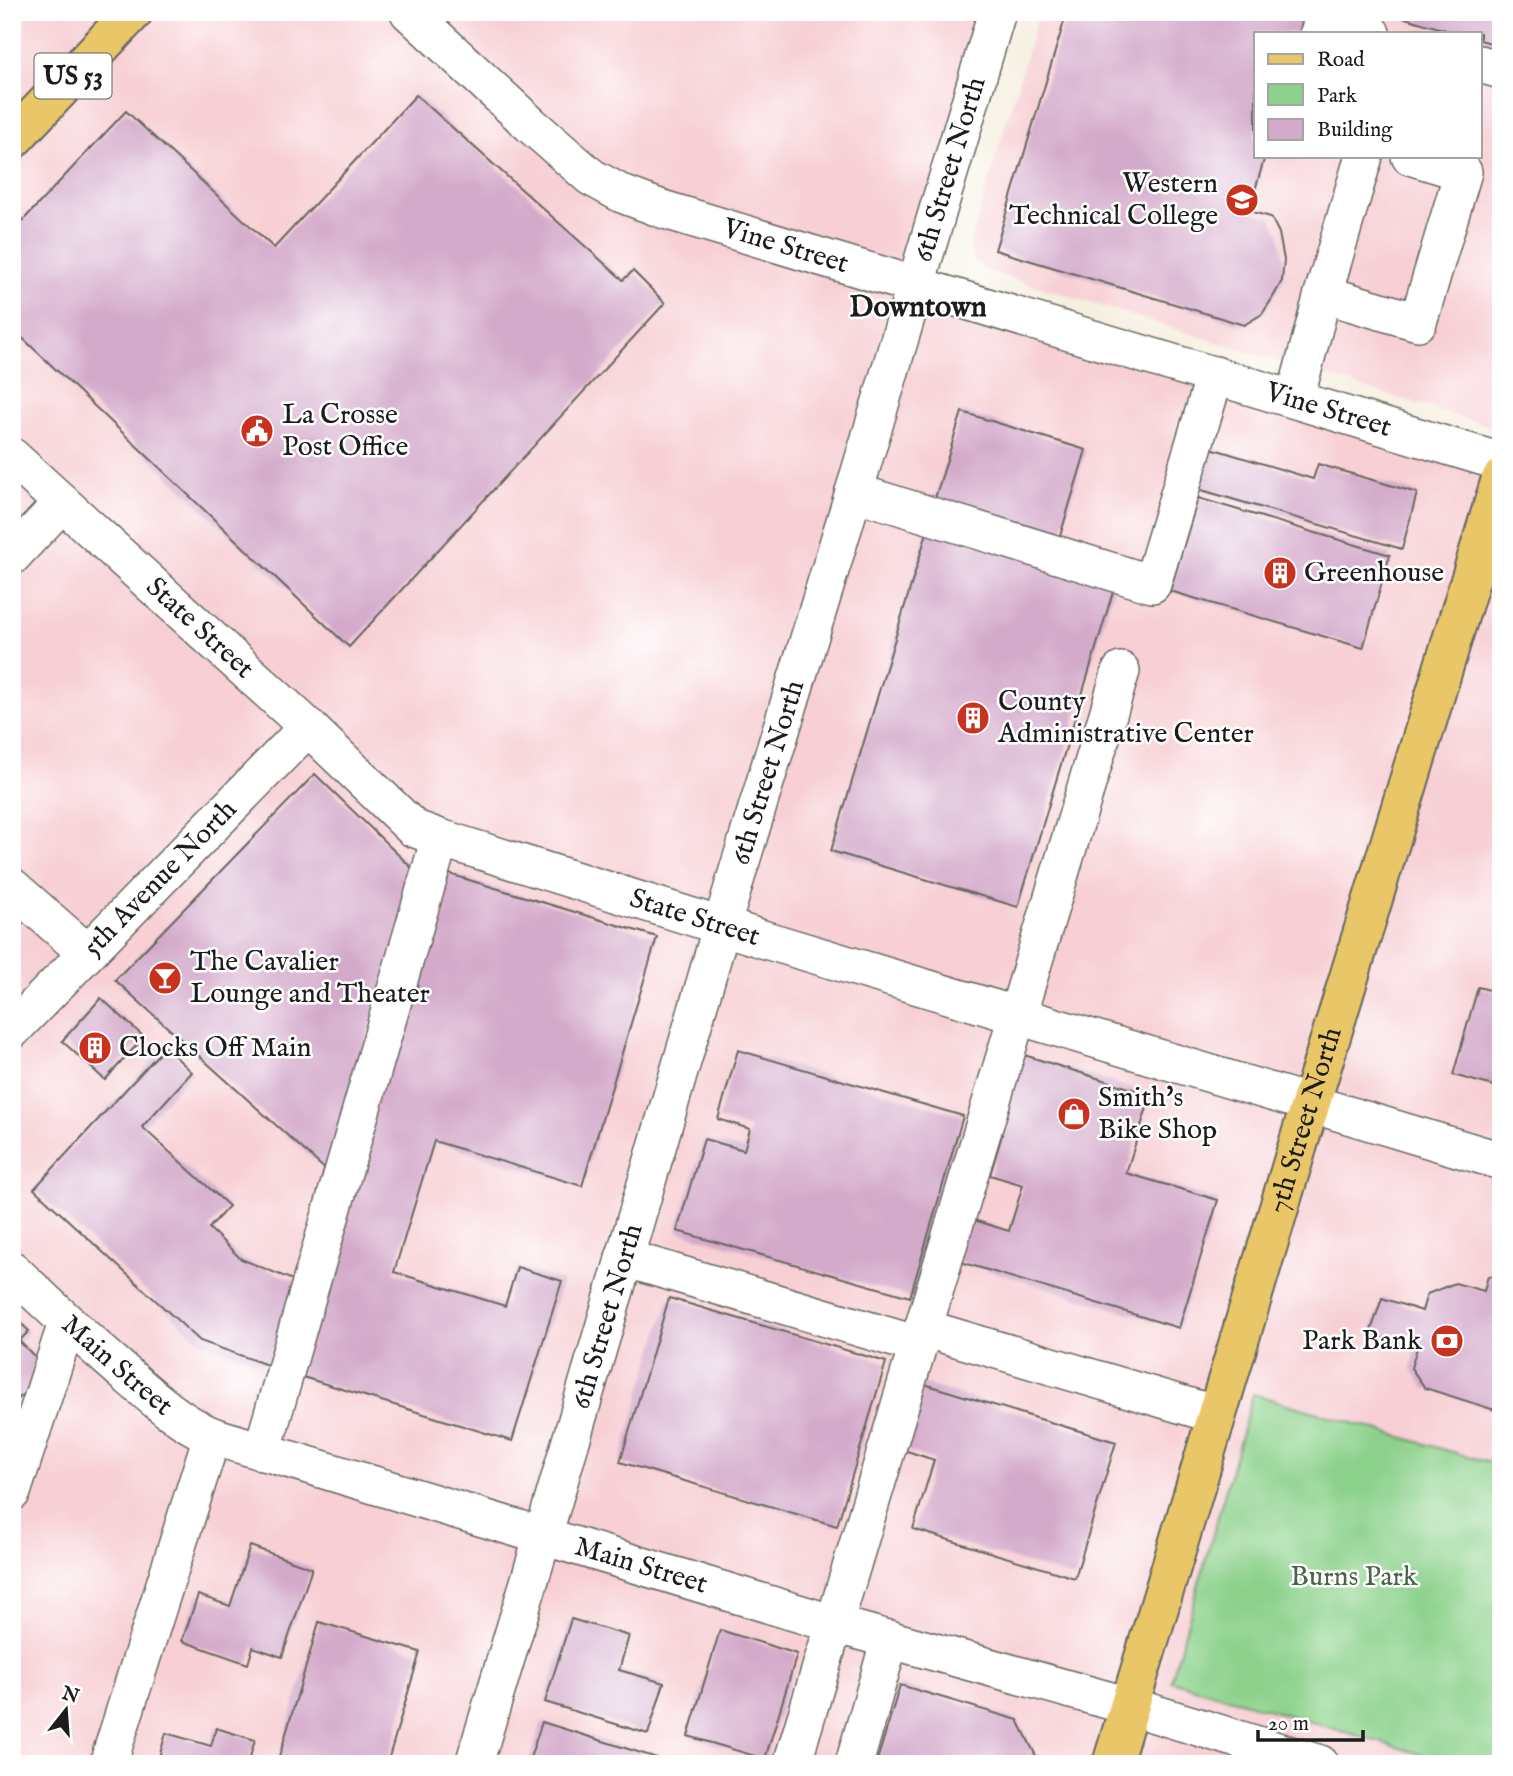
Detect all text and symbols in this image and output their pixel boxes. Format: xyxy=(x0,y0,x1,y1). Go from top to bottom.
legend xyxy=(1254,32,1482,158)
text: Road xyxy=(1317,47,1365,74)
road number: US 53 xyxy=(34,54,112,99)
street label: 6th Street North xyxy=(906,73,994,266)
text: Park xyxy=(1317,83,1358,110)
text: Building xyxy=(1317,117,1393,144)
place label: Western Technical College xyxy=(1009,167,1218,234)
school or university icon: Western Technical College xyxy=(1223,181,1261,219)
street label: Vine Street xyxy=(718,211,853,282)
district label: Downtown xyxy=(849,289,987,327)
street label: Vine Street xyxy=(1261,374,1396,446)
place label: La Crosse Post Office xyxy=(282,398,408,465)
public building icon: La Crosse Post Office xyxy=(238,412,276,450)
building icon: Greenhouse xyxy=(1261,554,1299,592)
place label: Greenhouse xyxy=(1304,556,1444,591)
street label: State Street xyxy=(138,570,261,687)
street label: 6th Street North xyxy=(723,676,813,869)
place label: County Administrative Center xyxy=(997,685,1254,752)
building icon: County Administrative Center xyxy=(954,699,992,737)
street label: 5th Avenue North xyxy=(76,792,245,964)
street label: State Street xyxy=(625,881,764,955)
place label: The Cavalier Lounge and Theater xyxy=(190,945,430,1012)
bar icon: The Cavalier Lounge and Theater xyxy=(146,959,184,997)
street label: 7th Street North xyxy=(1261,1023,1350,1218)
building icon: Clocks Off Main xyxy=(76,1029,114,1067)
place label: Clocks Off Main xyxy=(119,1031,311,1066)
place label: Smith's Bike Shop xyxy=(1098,1081,1217,1148)
shop icon: Smith's Bike Shop xyxy=(1055,1095,1093,1133)
street label: 6th Street North xyxy=(564,1220,651,1413)
street label: Main Street xyxy=(54,1308,180,1424)
bank icon: Park Bank xyxy=(1428,1322,1466,1360)
place label: Park Bank xyxy=(1302,1324,1423,1359)
street label: Main Street xyxy=(571,1529,712,1602)
park label: Burns Park xyxy=(1290,1560,1419,1595)
north arrow xyxy=(32,1674,102,1744)
text: N xyxy=(58,1681,82,1710)
scale bar xyxy=(1258,1699,1362,1743)
text: 20 m xyxy=(1268,1711,1309,1738)

